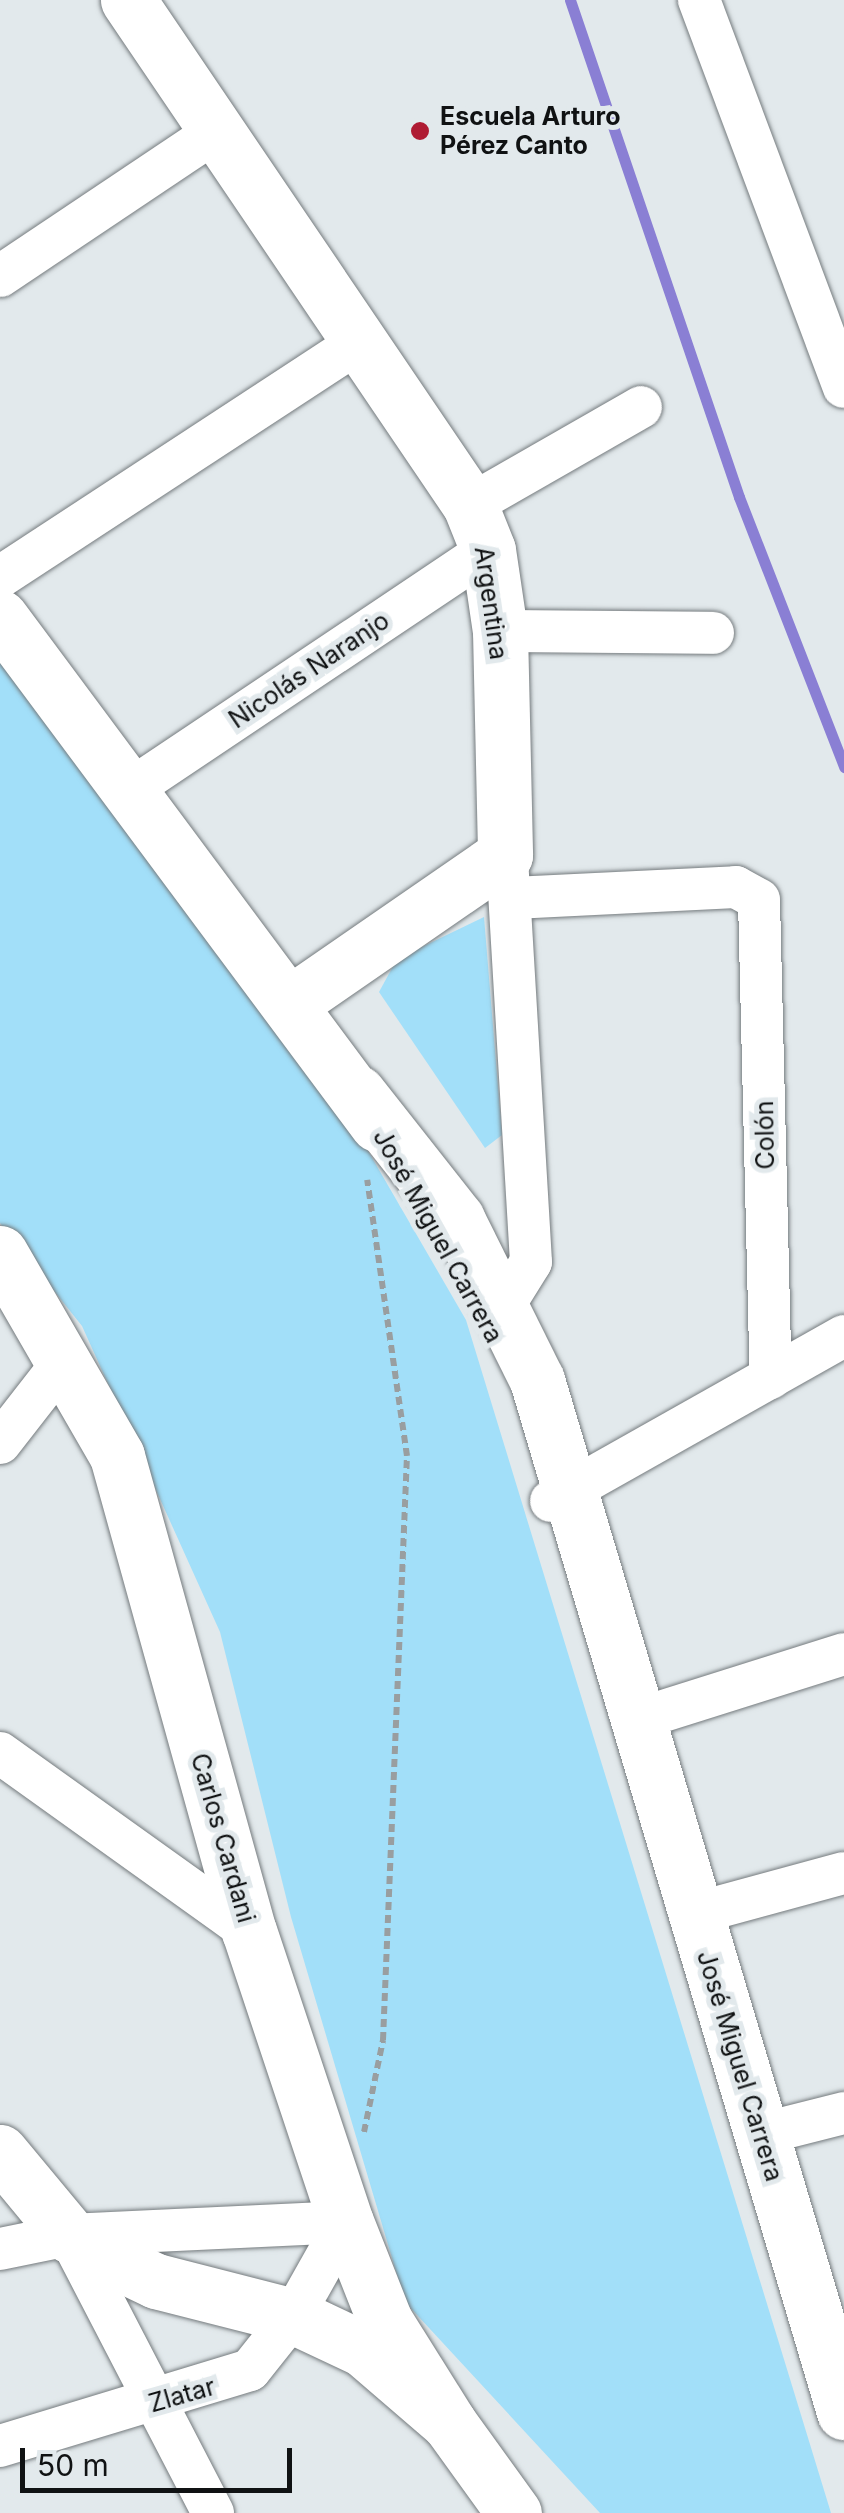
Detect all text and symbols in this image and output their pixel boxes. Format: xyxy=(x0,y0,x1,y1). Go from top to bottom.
place label: Escuela Arturo Pérez Canto xyxy=(440,102,621,161)
marker: Escuela Arturo Pérez Canto xyxy=(409,120,431,142)
street label: Argentina xyxy=(468,544,514,662)
street label: Nicolás Naranjo xyxy=(223,605,395,735)
street label: Colón xyxy=(749,1100,781,1170)
street label: José Miguel Carrera xyxy=(367,1124,509,1348)
street label: Carlos Cardani xyxy=(184,1750,262,1926)
street label: José Miguel Carrera xyxy=(691,1947,789,2185)
street label: Zlatar xyxy=(145,2371,219,2419)
scale bar xyxy=(25,2428,298,2490)
text: 50 m xyxy=(37,2447,109,2483)

